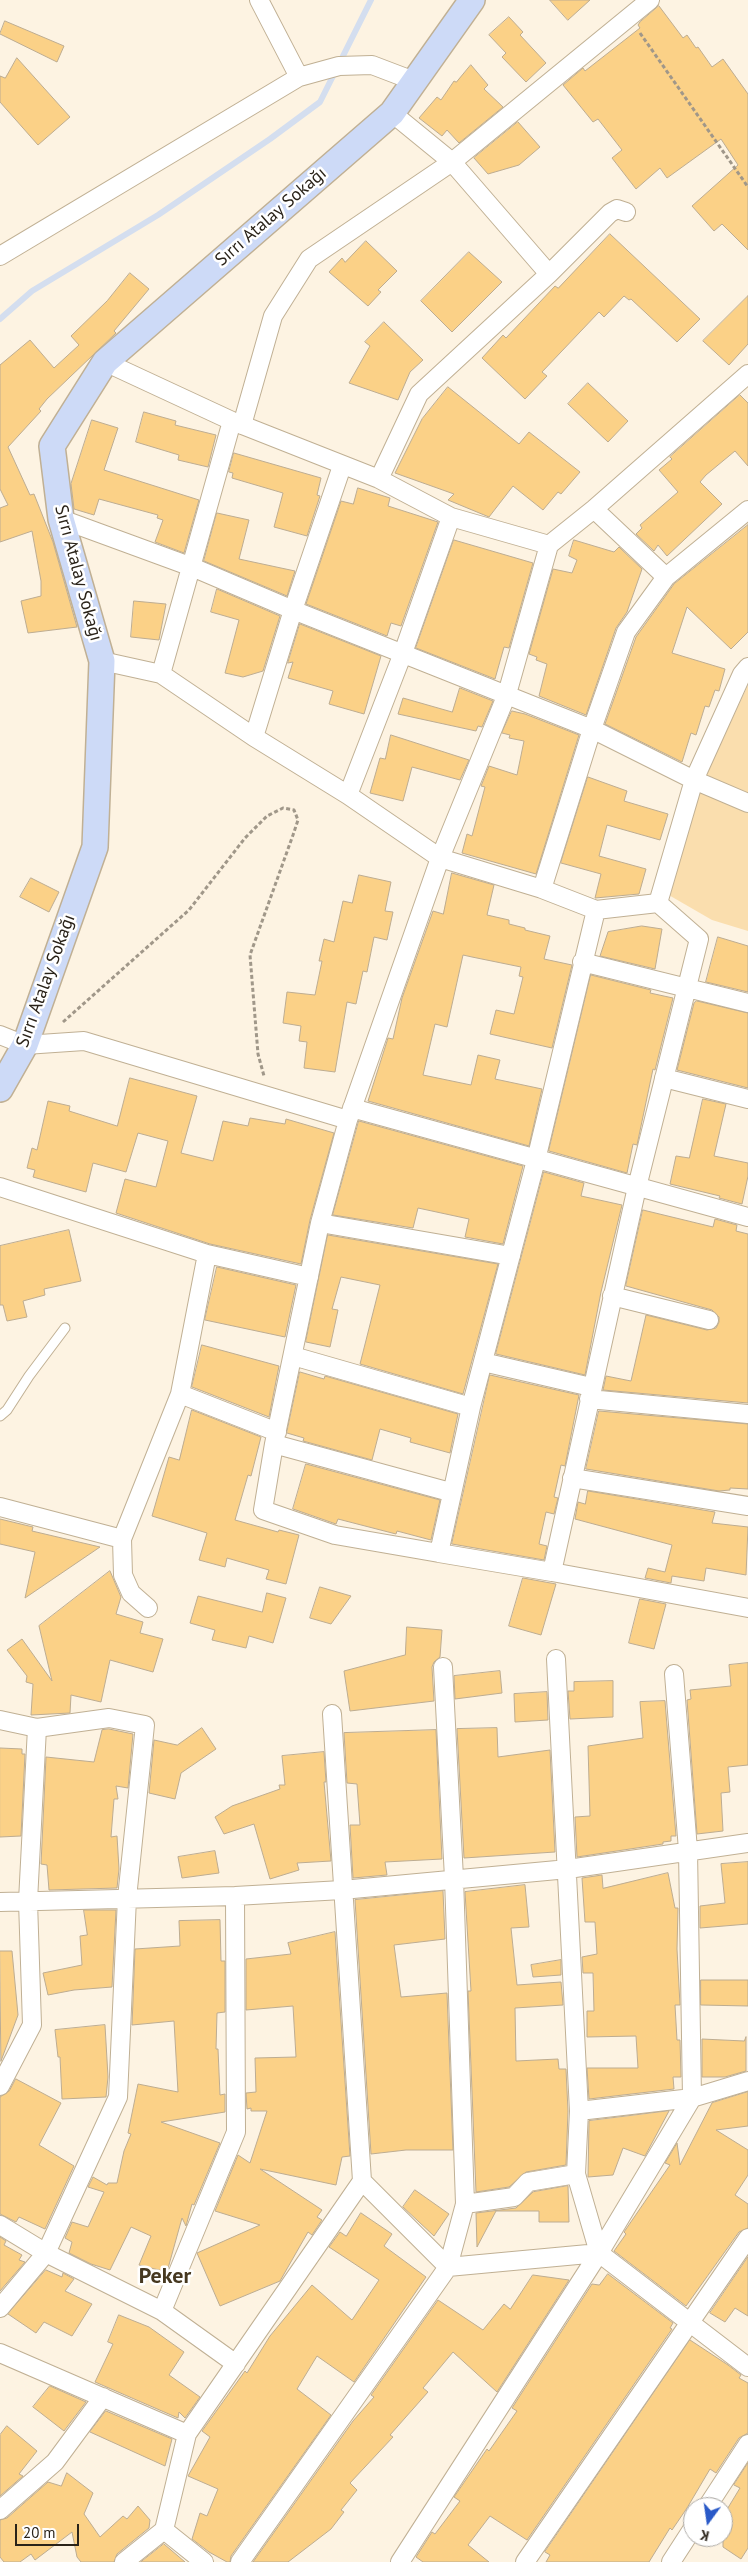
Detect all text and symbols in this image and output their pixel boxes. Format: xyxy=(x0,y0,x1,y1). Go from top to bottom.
street label: Sırrı Atalay Sokağı xyxy=(211,163,331,271)
street label: Sırrı Atalay Sokağı xyxy=(49,503,107,643)
street label: Sırrı Atalay Sokağı xyxy=(12,911,80,1051)
district label: Peker xyxy=(139,2264,191,2290)
north arrow xyxy=(683,2497,733,2547)
scale bar xyxy=(18,2514,81,2546)
text: 20 m xyxy=(23,2523,56,2542)
text: K xyxy=(698,2526,711,2545)

